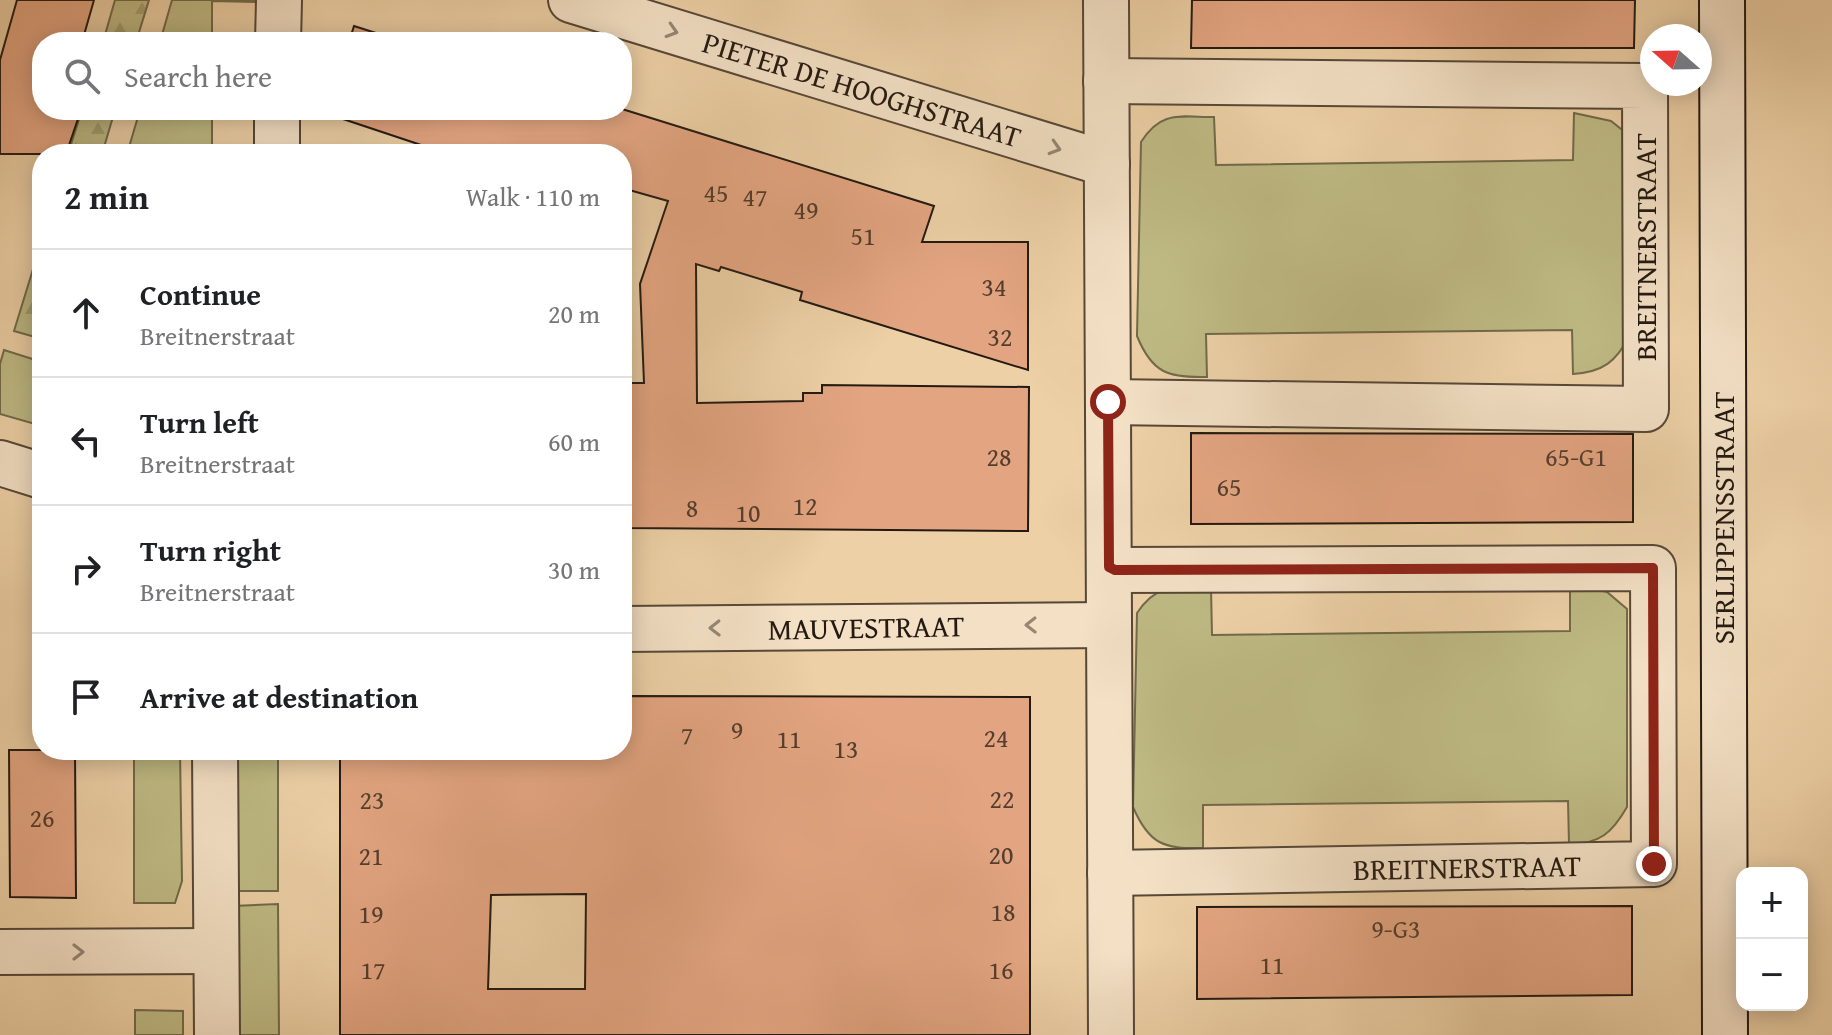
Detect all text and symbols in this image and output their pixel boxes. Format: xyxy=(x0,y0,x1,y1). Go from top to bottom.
street label: PIETER DE HOOGHSTRAAT xyxy=(697,20,1027,158)
one-way arrow xyxy=(665,22,678,38)
north arrow xyxy=(1640,24,1712,96)
search box xyxy=(32,32,632,120)
icon: search xyxy=(60,54,104,98)
text: Search here xyxy=(124,54,272,98)
street label: BREITNERSTRAAT xyxy=(1623,133,1667,361)
one-way arrow xyxy=(1047,139,1061,155)
text: 2 min xyxy=(64,172,149,221)
house number: 45 xyxy=(703,173,729,212)
text: Walk · 110 m xyxy=(466,177,600,216)
house number: 47 xyxy=(742,177,768,216)
house number: 49 xyxy=(793,190,819,229)
house number: 51 xyxy=(850,216,876,255)
house number: 34 xyxy=(981,267,1007,306)
text: Continue xyxy=(140,272,261,316)
icon: ahead xyxy=(64,291,108,335)
text: 20 m xyxy=(548,294,600,333)
text: Breitnerstraat xyxy=(140,316,295,355)
house number: 32 xyxy=(987,317,1013,356)
route start xyxy=(1090,384,1126,420)
street label: SERLIPPENSSTRAAT xyxy=(1701,391,1745,645)
text: Turn left xyxy=(140,400,259,444)
icon: left xyxy=(64,419,108,463)
text: 60 m xyxy=(548,422,600,461)
house number: 28 xyxy=(986,437,1012,476)
house number: 65-G1 xyxy=(1545,437,1607,476)
text: Breitnerstraat xyxy=(140,444,295,483)
house number: 65 xyxy=(1216,467,1242,506)
house number: 12 xyxy=(792,486,818,525)
house number: 8 xyxy=(686,488,698,527)
house number: 10 xyxy=(735,493,761,532)
text: Turn right xyxy=(140,528,281,572)
icon: right xyxy=(64,547,108,591)
text: 30 m xyxy=(548,550,600,589)
text: Breitnerstraat xyxy=(140,572,295,611)
street label: MAUVESTRAAT xyxy=(767,603,965,651)
one-way arrow xyxy=(1024,616,1037,634)
one-way arrow xyxy=(708,619,721,637)
icon: arrive xyxy=(64,675,108,719)
text: Arrive at destination xyxy=(140,675,418,719)
house number: 9 xyxy=(731,710,743,749)
house number: 7 xyxy=(681,715,693,754)
house number: 24 xyxy=(983,718,1009,757)
house number: 11 xyxy=(776,719,802,758)
house number: 13 xyxy=(833,729,859,768)
house number: 22 xyxy=(989,779,1015,818)
house number: 23 xyxy=(359,780,385,819)
house number: 26 xyxy=(29,798,55,837)
house number: 20 xyxy=(988,835,1014,874)
house number: 21 xyxy=(358,836,384,875)
street label: BREITNERSTRAAT xyxy=(1353,843,1582,891)
route end xyxy=(1636,846,1672,882)
map controls xyxy=(1736,867,1808,1011)
button: + xyxy=(1736,867,1808,939)
house number: 18 xyxy=(990,892,1016,931)
house number: 19 xyxy=(358,894,384,933)
house number: 9-G3 xyxy=(1371,909,1421,948)
button: − xyxy=(1736,939,1808,1011)
one-way arrow xyxy=(72,943,85,961)
house number: 11 xyxy=(1259,945,1285,984)
house number: 17 xyxy=(360,950,386,989)
house number: 16 xyxy=(988,950,1014,989)

